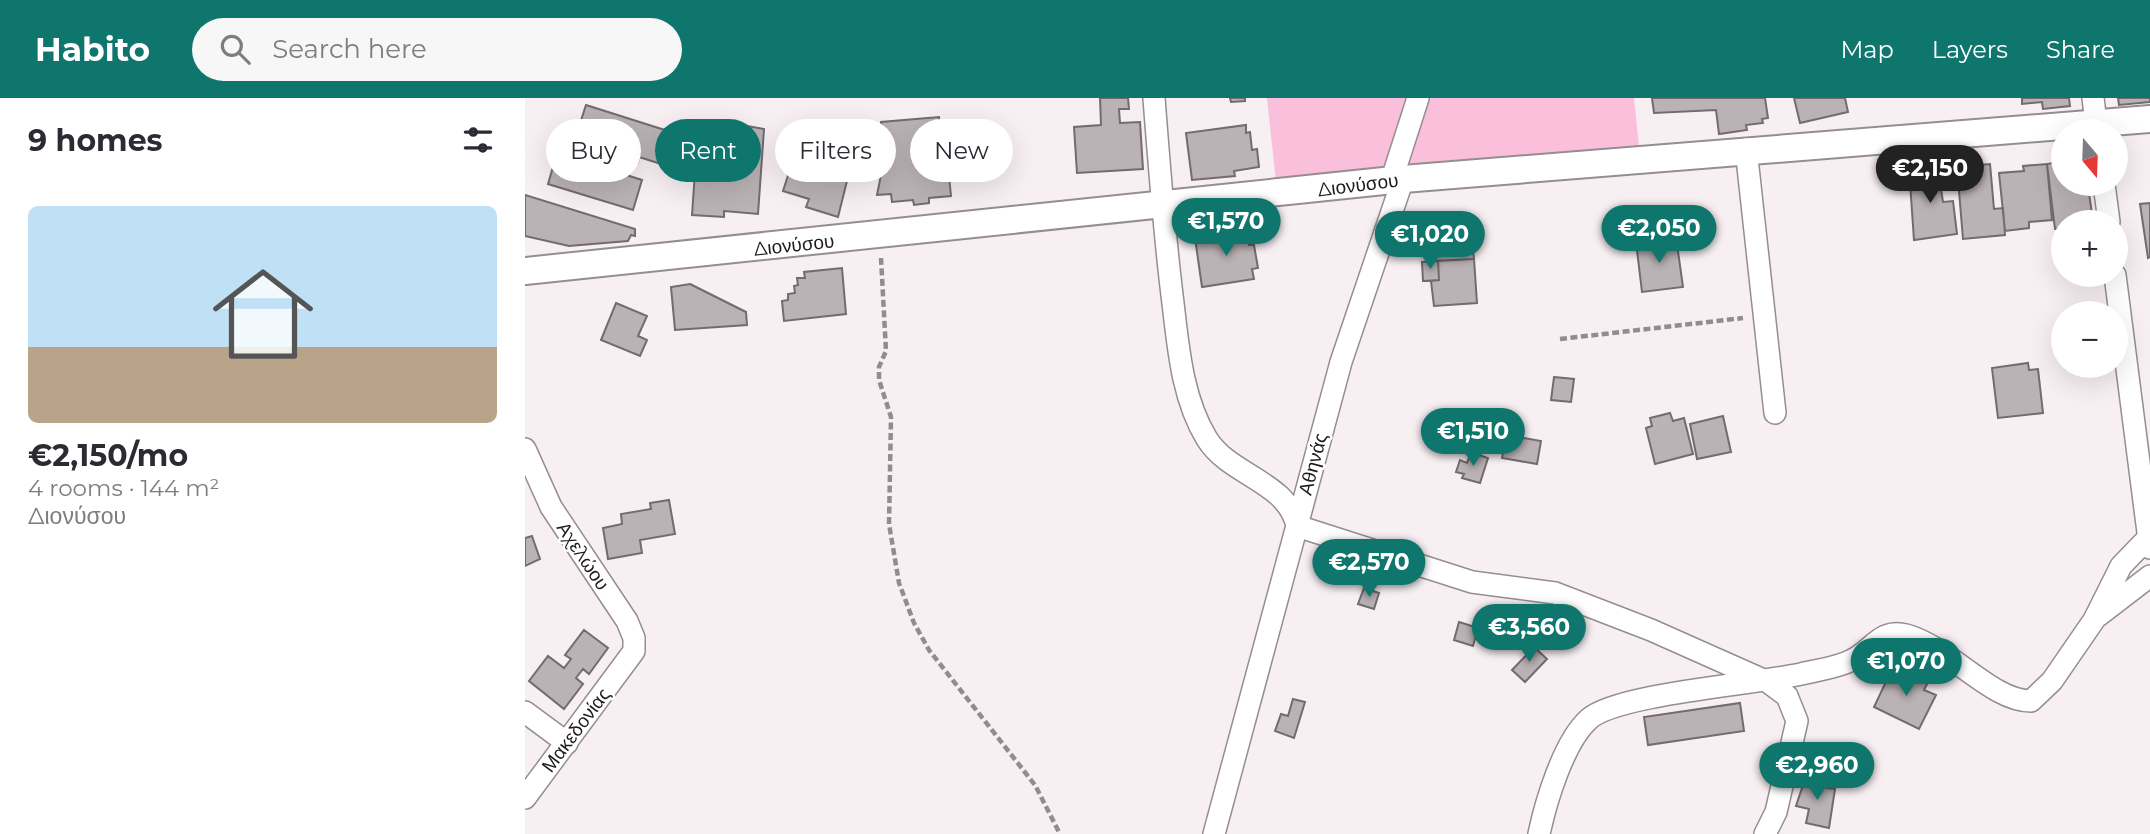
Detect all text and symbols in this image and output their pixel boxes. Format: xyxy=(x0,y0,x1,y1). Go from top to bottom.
search box xyxy=(192,18,682,81)
text: Habito xyxy=(35,29,150,69)
icon: search xyxy=(216,30,254,68)
text: Search here xyxy=(272,33,427,65)
text: Map xyxy=(1840,35,1894,64)
text: Layers xyxy=(1932,35,2008,64)
text: Share xyxy=(2046,35,2115,64)
chip: Buy xyxy=(546,119,641,182)
chip: Rent xyxy=(655,119,761,182)
chip: Filters xyxy=(775,119,896,182)
chip: New xyxy=(910,119,1013,182)
north arrow xyxy=(2051,119,2128,196)
map controls xyxy=(2051,119,2128,378)
icon: filters xyxy=(459,121,497,159)
text: 9 homes xyxy=(28,122,163,159)
pin: €2,150 xyxy=(1873,146,1987,205)
text: €2,150 xyxy=(1892,154,1968,182)
street label: Διονύσου xyxy=(1316,169,1400,201)
pin: €1,570 xyxy=(1169,198,1283,258)
pin: €2,050 xyxy=(1602,206,1716,265)
text: €1,570 xyxy=(1188,207,1264,235)
button: + xyxy=(2051,210,2128,287)
pin: €1,020 xyxy=(1373,212,1487,271)
text: €2,050 xyxy=(1617,214,1701,242)
text: €1,020 xyxy=(1391,220,1469,248)
street label: Διονύσου xyxy=(753,229,835,261)
icon: home xyxy=(200,251,326,377)
button: − xyxy=(2051,301,2128,378)
pin: €1,510 xyxy=(1416,408,1530,468)
text: €1,510 xyxy=(1437,417,1509,445)
street label: Αθηνάς xyxy=(1294,430,1332,498)
text: €2,150/mo xyxy=(28,437,188,474)
text: 4 rooms · 144 m² xyxy=(28,474,220,502)
text: Διονύσου xyxy=(28,502,126,530)
street label: Αχελώου xyxy=(552,517,614,595)
pin: €2,570 xyxy=(1312,540,1426,599)
text: €2,570 xyxy=(1328,548,1410,576)
pin: €3,560 xyxy=(1472,604,1586,664)
text: €3,560 xyxy=(1488,613,1570,641)
pin: €1,070 xyxy=(1849,638,1963,698)
text: €1,070 xyxy=(1867,647,1945,675)
street label: Μακεδονίας xyxy=(537,683,615,777)
pin: €2,960 xyxy=(1760,742,1874,802)
text: €2,960 xyxy=(1775,751,1859,779)

